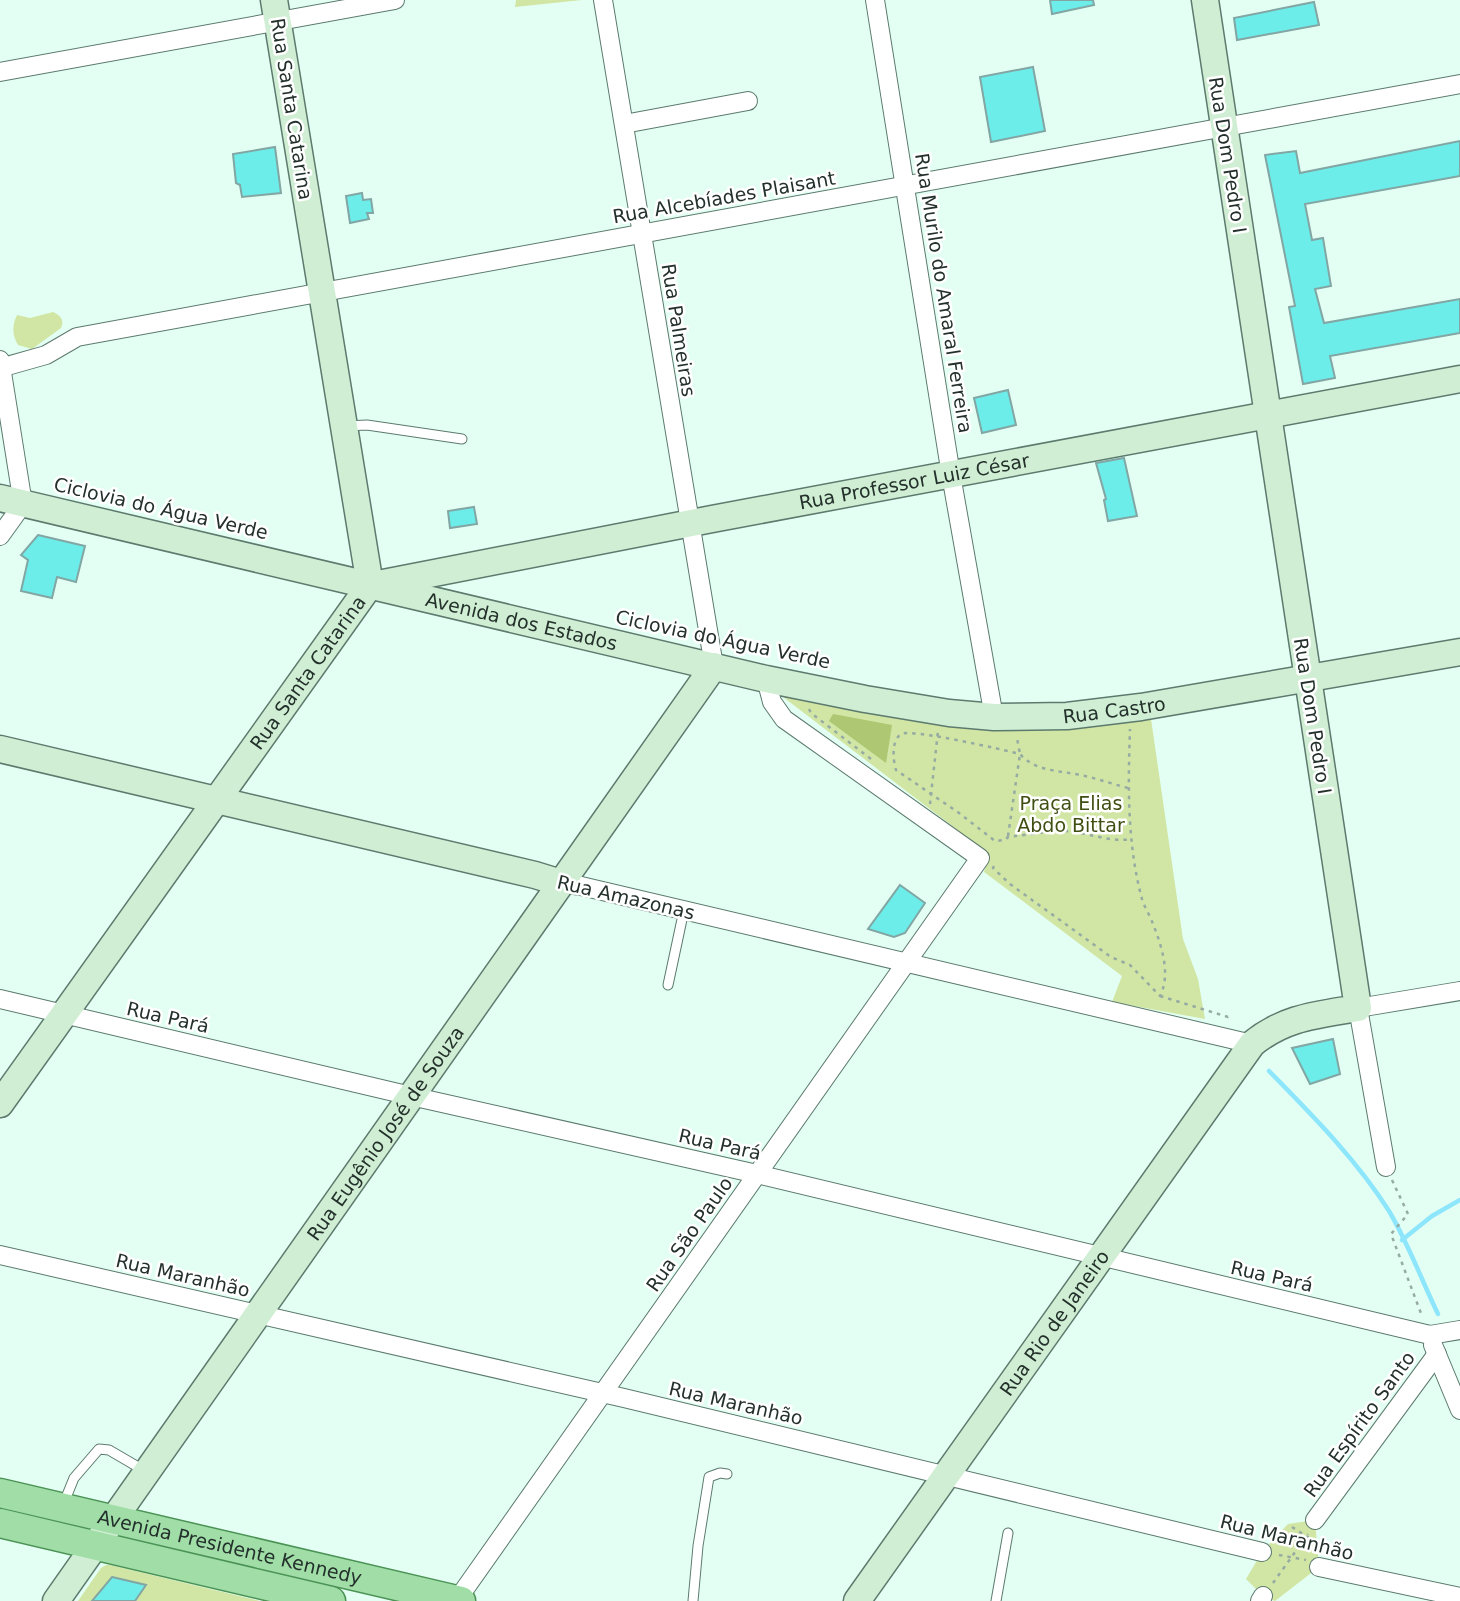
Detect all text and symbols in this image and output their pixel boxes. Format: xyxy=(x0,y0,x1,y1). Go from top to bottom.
street label: Rua Santa Catarina xyxy=(267,17,317,201)
street label: Rua Dom Pedro I xyxy=(1205,75,1251,235)
street label: Rua Murilo do Amaral Ferreira xyxy=(911,151,977,435)
street label: Rua Alcebíades Plaisant xyxy=(611,167,837,227)
street label: Rua Palmeiras xyxy=(658,262,700,398)
street label: Rua Professor Luiz César xyxy=(797,449,1031,513)
street label: Ciclovia do Água Verde xyxy=(52,473,270,543)
street label: Avenida dos Estados xyxy=(424,588,620,655)
street label: Rua Santa Catarina xyxy=(245,591,370,754)
street label: Ciclovia do Água Verde xyxy=(614,605,832,673)
street label: Rua Dom Pedro I xyxy=(1290,636,1336,796)
street label: Rua Castro xyxy=(1062,692,1167,727)
park label: Praça Elias Abdo Bittar xyxy=(1017,792,1125,836)
street label: Rua Amazonas xyxy=(555,870,697,924)
street label: Rua Pará xyxy=(125,997,211,1037)
street label: Rua Eugênio José de Souza xyxy=(302,1022,468,1245)
street label: Rua Pará xyxy=(677,1124,763,1164)
street label: Rua São Paulo xyxy=(641,1173,737,1295)
street label: Rua Rio de Janeiro xyxy=(995,1246,1113,1400)
street label: Rua Maranhão xyxy=(114,1249,252,1301)
street label: Rua Pará xyxy=(1229,1256,1315,1296)
street label: Rua Espírito Santo xyxy=(1299,1347,1419,1501)
street label: Rua Maranhão xyxy=(667,1377,805,1429)
street label: Avenida Presidente Kennedy xyxy=(95,1505,364,1588)
street label: Rua Maranhão xyxy=(1218,1510,1356,1564)

